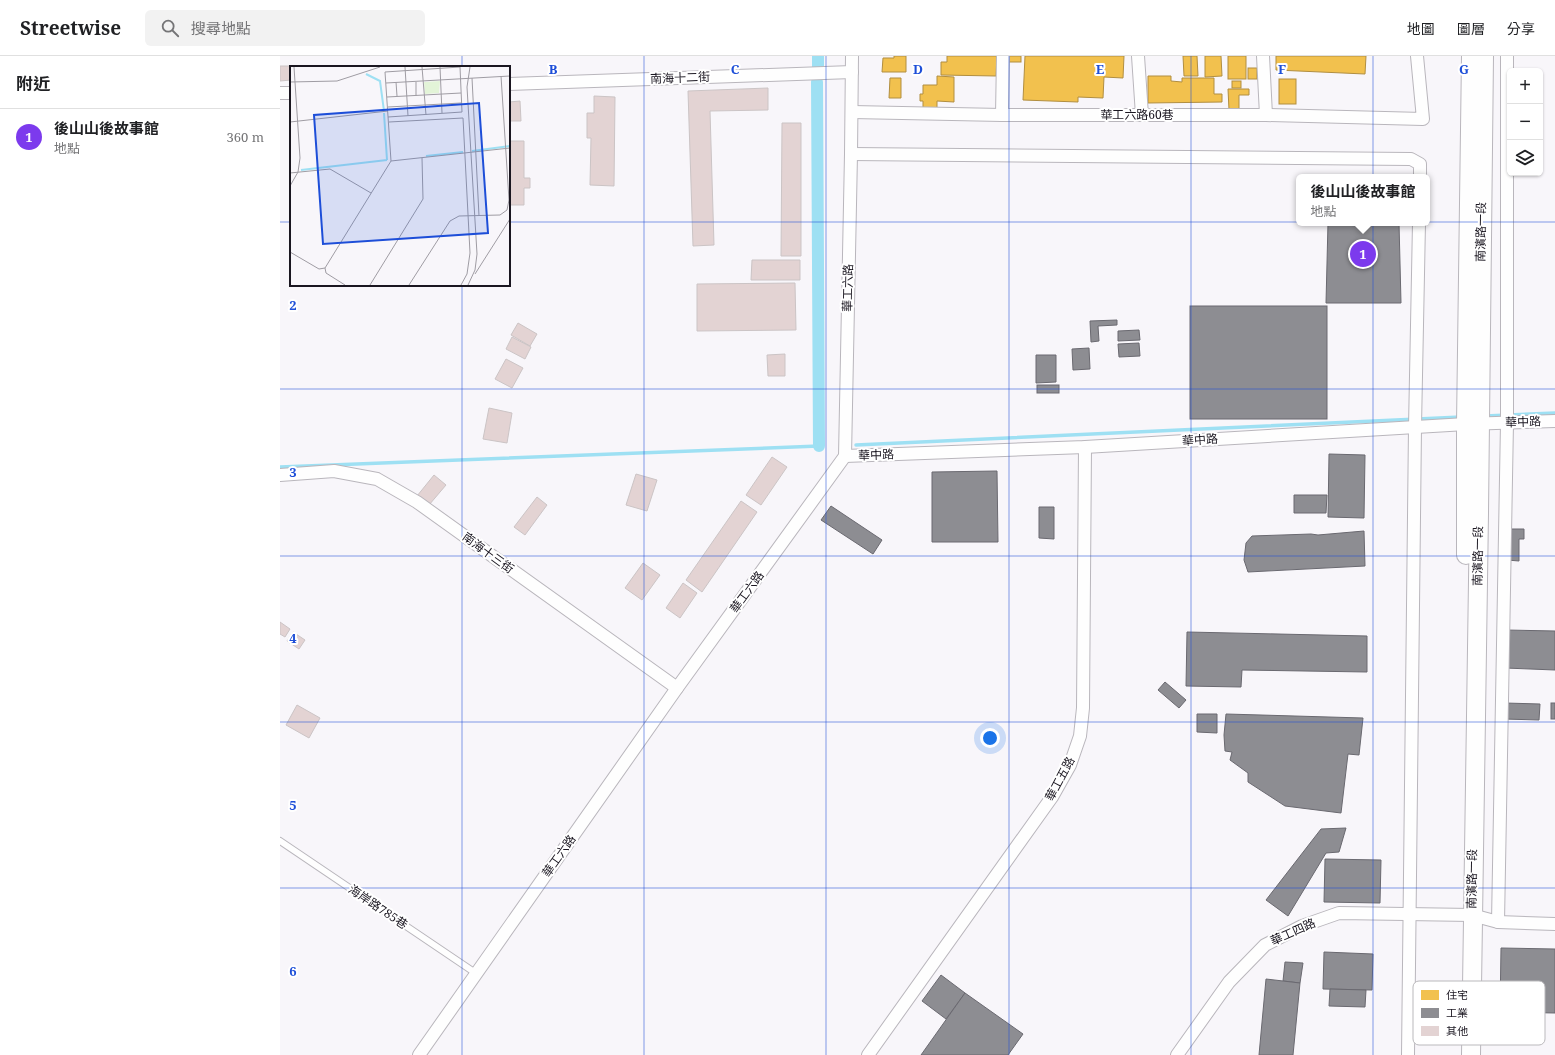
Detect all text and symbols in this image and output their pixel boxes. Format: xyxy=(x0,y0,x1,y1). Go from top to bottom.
search box xyxy=(145,10,425,46)
text: Streetwise xyxy=(20,15,121,41)
icon: search xyxy=(159,17,181,39)
text: 搜尋地點 xyxy=(191,18,251,38)
text: 地圖 xyxy=(1407,19,1435,38)
text: 圖層 xyxy=(1457,19,1485,38)
text: 分享 xyxy=(1507,19,1535,38)
text: B xyxy=(549,60,558,78)
text: C xyxy=(731,60,740,78)
text: D xyxy=(913,60,923,78)
text: E xyxy=(1096,60,1105,78)
text: F xyxy=(1278,60,1286,78)
text: G xyxy=(1459,60,1469,78)
inset map xyxy=(290,66,510,286)
street label: 南海十二街 xyxy=(650,68,710,87)
map controls xyxy=(1507,68,1543,176)
button: + xyxy=(1507,68,1543,104)
text: 附近 xyxy=(16,72,50,95)
button: − xyxy=(1507,104,1543,140)
street label: 華工六路60巷 xyxy=(1100,106,1174,123)
text: 後山山後故事館 xyxy=(54,118,159,138)
text: 1 xyxy=(25,128,33,146)
text: 360 m xyxy=(227,128,264,146)
text: 地點 xyxy=(54,139,80,157)
button: layers xyxy=(1507,140,1543,176)
popup xyxy=(1296,174,1430,226)
text: 後山山後故事館 xyxy=(1310,181,1416,201)
text: 地點 xyxy=(1310,202,1337,220)
street label: 南濱路一段 xyxy=(1471,202,1490,262)
pin: 1 xyxy=(1350,239,1376,269)
street label: 華工六路 xyxy=(839,264,856,312)
text: 2 xyxy=(289,296,297,314)
street label: 華中路 xyxy=(1505,412,1541,431)
street label: 華中路 xyxy=(1181,430,1219,449)
street label: 華中路 xyxy=(858,445,894,464)
text: 3 xyxy=(289,463,297,481)
street label: 南濱路一段 xyxy=(1468,526,1487,586)
street label: 南海十三街 xyxy=(459,528,518,577)
street label: 華工六路 xyxy=(726,567,768,616)
text: 4 xyxy=(289,629,297,647)
your location xyxy=(980,728,1000,748)
street label: 華工五路 xyxy=(1041,754,1078,804)
text: 5 xyxy=(289,796,297,814)
street label: 華工六路 xyxy=(538,831,579,880)
street label: 南濱路一段 xyxy=(1462,849,1481,909)
street label: 海岸路785巷 xyxy=(345,880,411,933)
street label: 華工四路 xyxy=(1267,914,1318,949)
text: 6 xyxy=(289,962,297,980)
legend xyxy=(1413,981,1545,1045)
text: 住宅 xyxy=(1446,987,1468,1002)
text: 工業 xyxy=(1446,1005,1468,1020)
text: 其他 xyxy=(1446,1023,1468,1038)

